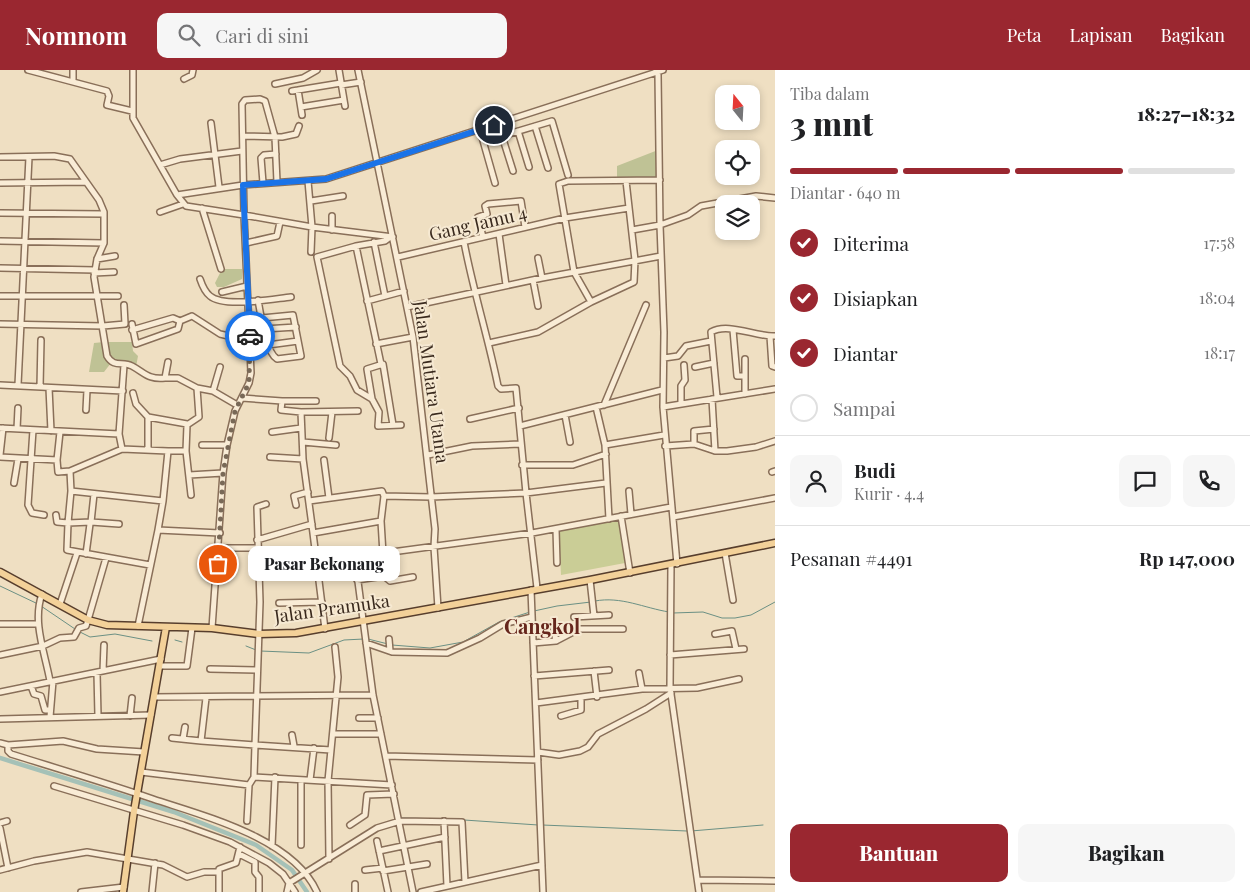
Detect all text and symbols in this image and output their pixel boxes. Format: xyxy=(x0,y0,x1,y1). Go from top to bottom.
search box xyxy=(157,13,507,58)
text: Nomnom xyxy=(25,19,127,51)
icon: search xyxy=(175,21,203,49)
text: Cari di sini xyxy=(215,22,309,48)
text: Peta xyxy=(1007,23,1042,47)
text: Lapisan xyxy=(1070,23,1133,47)
text: Bagikan xyxy=(1161,23,1225,47)
text: Tiba dalam xyxy=(790,83,869,104)
north arrow xyxy=(715,85,760,130)
map controls xyxy=(715,85,760,240)
text: 18:27–18:32 xyxy=(1137,100,1235,126)
text: 3 mnt xyxy=(790,101,873,144)
pin xyxy=(473,104,515,146)
icon: home xyxy=(480,111,508,139)
button: locate xyxy=(715,140,760,185)
text: Diantar · 640 m xyxy=(790,182,900,203)
button: layers xyxy=(715,195,760,240)
street label: Gang Jamu 4 xyxy=(426,200,529,246)
icon: check xyxy=(790,229,818,257)
text: Diterima xyxy=(833,230,909,256)
text: 17:58 xyxy=(1203,232,1235,253)
icon: check xyxy=(790,284,818,312)
text: Disiapkan xyxy=(833,285,918,311)
text: 18:04 xyxy=(1199,287,1235,308)
street label: Jalan Mutiara Utama xyxy=(409,298,455,465)
courier xyxy=(225,311,275,361)
icon: car xyxy=(236,322,264,350)
icon: check xyxy=(790,339,818,367)
text: Diantar xyxy=(833,340,898,366)
text: 18:17 xyxy=(1204,342,1235,363)
text: Sampai xyxy=(833,395,896,421)
button: person xyxy=(790,455,842,507)
button: chat xyxy=(1119,455,1171,507)
button: phone xyxy=(1183,455,1235,507)
text: Budi xyxy=(854,457,896,483)
text: Kurir · 4.4 xyxy=(854,483,924,504)
pin xyxy=(197,543,239,585)
text: Pesanan #4491 xyxy=(790,545,913,571)
text: Rp 147,000 xyxy=(1139,545,1235,571)
callout: Pasar Bekonang xyxy=(248,546,400,582)
icon: bag xyxy=(204,550,232,578)
text: Pasar Bekonang xyxy=(264,553,384,574)
street label: Jalan Pramuka xyxy=(272,588,391,628)
district label: Cangkol xyxy=(504,612,580,639)
button: Bantuan xyxy=(790,824,1008,882)
button: Bagikan xyxy=(1018,824,1235,882)

